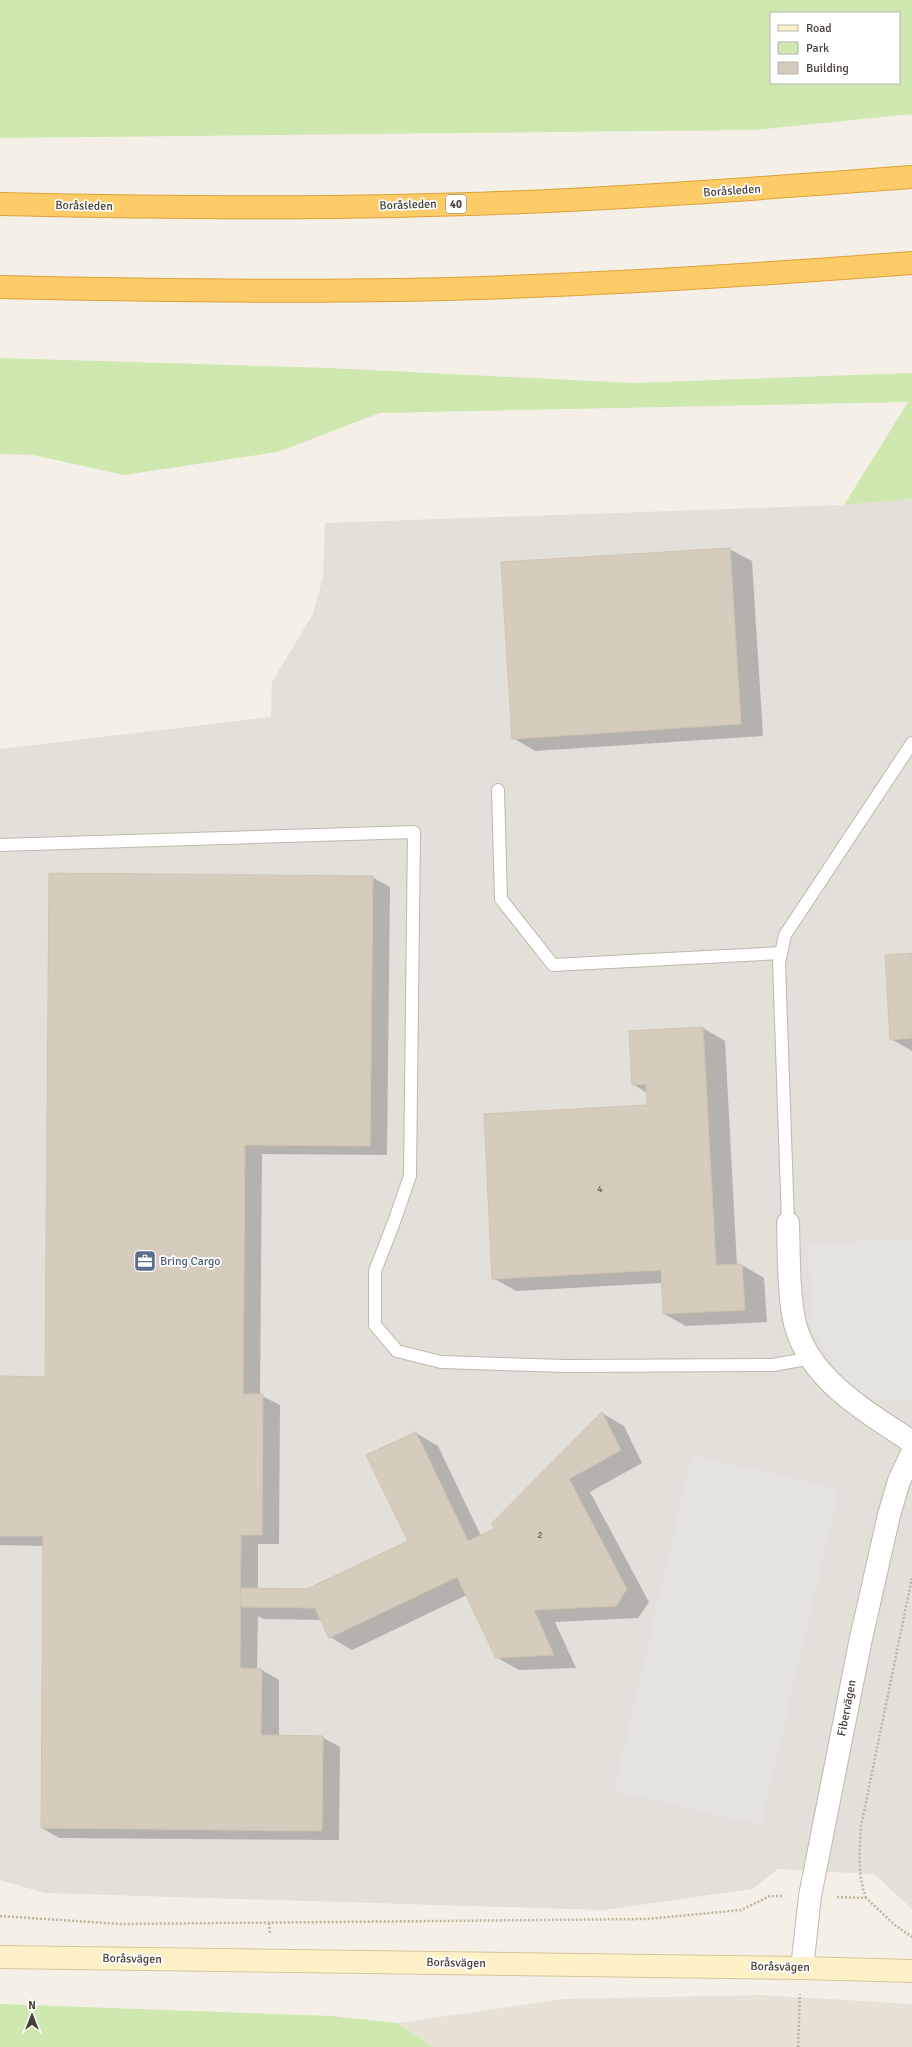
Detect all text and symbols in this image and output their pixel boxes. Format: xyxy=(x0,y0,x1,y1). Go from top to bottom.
legend xyxy=(770,12,900,84)
text: Road xyxy=(806,21,832,36)
text: Park xyxy=(806,41,829,56)
text: Building xyxy=(806,61,849,76)
street label: Boråsleden xyxy=(703,182,761,200)
road number: 40 xyxy=(446,195,466,213)
street label: Boråsleden xyxy=(379,197,437,213)
street label: Boråsleden xyxy=(55,198,113,214)
house number: 4 xyxy=(597,1183,603,1195)
office icon: Bring Cargo xyxy=(132,1248,158,1274)
place label: Bring Cargo xyxy=(160,1254,221,1269)
house number: 2 xyxy=(537,1529,543,1541)
street label: Fibervägen xyxy=(834,1679,860,1737)
street label: Boråsvägen xyxy=(102,1951,162,1967)
street label: Boråsvägen xyxy=(426,1955,486,1971)
street label: Boråsvägen xyxy=(750,1959,810,1975)
north arrow xyxy=(12,1995,52,2035)
text: N xyxy=(28,1999,36,2012)

